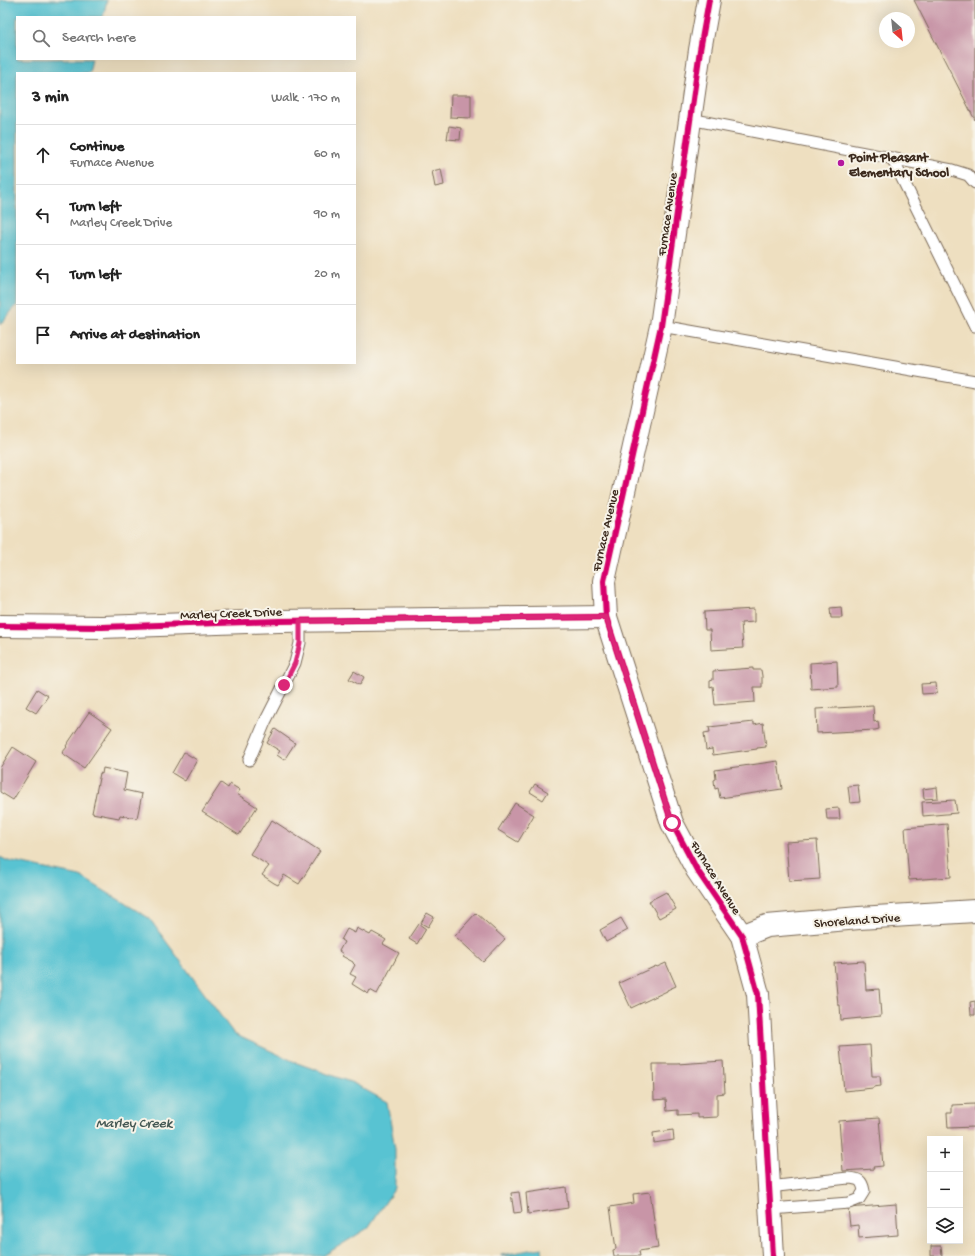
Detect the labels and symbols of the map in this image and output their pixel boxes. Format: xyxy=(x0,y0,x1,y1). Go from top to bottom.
north arrow xyxy=(879,12,915,48)
place label: Point Pleasant Elementary School xyxy=(848,151,949,181)
marker: Point Pleasant Elementary School xyxy=(836,158,846,168)
street label: Furnace Avenue xyxy=(655,171,682,258)
street label: Furnace Avenue xyxy=(589,488,623,574)
street label: Marley Creek Drive xyxy=(180,605,283,624)
route end xyxy=(275,676,293,694)
route start xyxy=(663,814,681,832)
street label: Furnace Avenue xyxy=(686,838,744,918)
street label: Shoreland Drive xyxy=(814,911,901,932)
water label: Marley Creek xyxy=(96,1116,174,1133)

